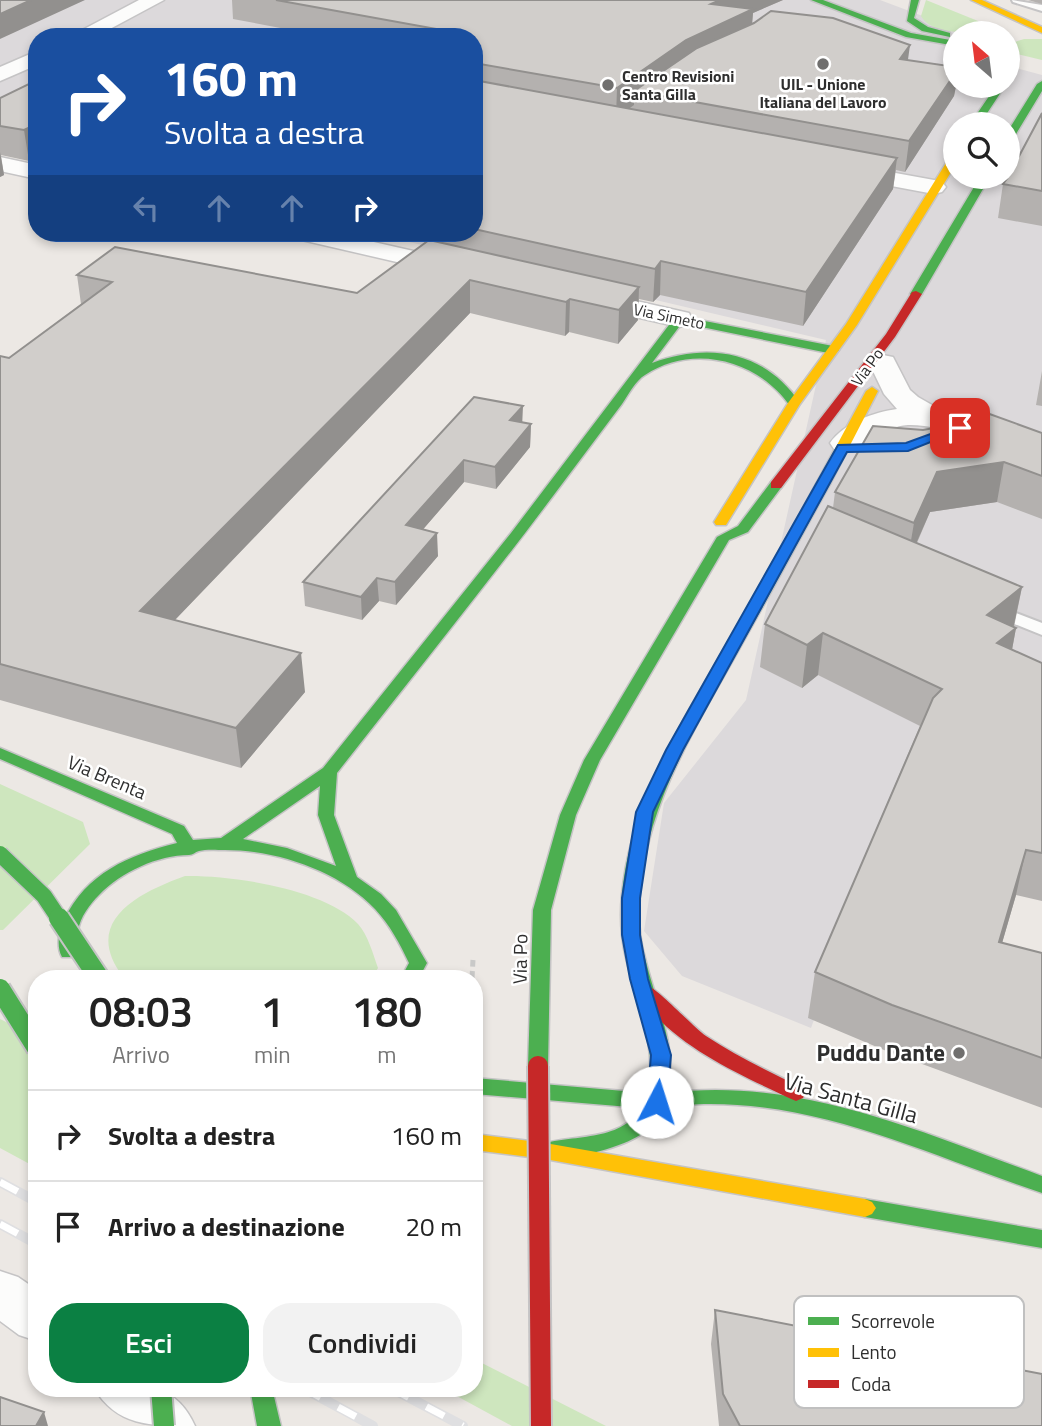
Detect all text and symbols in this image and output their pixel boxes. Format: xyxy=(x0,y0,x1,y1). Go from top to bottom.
north arrow xyxy=(943,21,1020,98)
map controls xyxy=(943,21,1020,189)
text: 160 m xyxy=(164,40,298,115)
icon: right xyxy=(49,56,140,147)
marker: UIL - Unione Italiana del Lavoro xyxy=(815,56,831,72)
place label: Centro Revisioni Santa Gilla xyxy=(622,64,735,106)
place label: UIL - Unione Italiana del Lavoro xyxy=(760,72,887,114)
marker: Centro Revisioni Santa Gilla xyxy=(600,77,616,93)
text: Svolta a destra xyxy=(164,108,364,156)
button: search xyxy=(943,112,1020,189)
icon: left xyxy=(127,189,165,227)
icon: ahead xyxy=(200,189,238,227)
icon: ahead xyxy=(273,189,311,227)
icon: right xyxy=(346,189,384,227)
street label: Via Simeto xyxy=(631,297,707,335)
street label: Via Po xyxy=(845,343,889,391)
pin xyxy=(930,398,990,458)
icon: arrive xyxy=(941,409,979,447)
street label: Via Brenta xyxy=(63,747,151,806)
street label: Via Po xyxy=(505,934,534,984)
text: 08:03 xyxy=(89,979,193,1043)
text: 1 xyxy=(261,979,284,1043)
text: 180 xyxy=(352,979,422,1043)
place label: Puddu Dante xyxy=(816,1035,945,1070)
text: Arrivo xyxy=(112,1037,170,1072)
text: min xyxy=(254,1037,291,1072)
text: m xyxy=(377,1037,396,1072)
marker: Puddu Dante xyxy=(951,1045,967,1061)
street label: Via Santa Gilla xyxy=(780,1063,922,1132)
position arrow xyxy=(620,1065,694,1139)
text: Svolta a destra xyxy=(108,1116,275,1155)
text: 160 m xyxy=(391,1116,462,1155)
icon: right xyxy=(49,1117,87,1155)
text: Arrivo a destinazione xyxy=(108,1207,345,1246)
text: 20 m xyxy=(405,1207,462,1246)
icon: arrive xyxy=(49,1208,87,1246)
legend xyxy=(794,1296,1024,1408)
button: Esci xyxy=(49,1303,249,1383)
button: Condividi xyxy=(263,1303,462,1383)
text: Scorrevole xyxy=(851,1306,935,1335)
text: Lento xyxy=(851,1337,896,1366)
text: Coda xyxy=(851,1369,891,1398)

